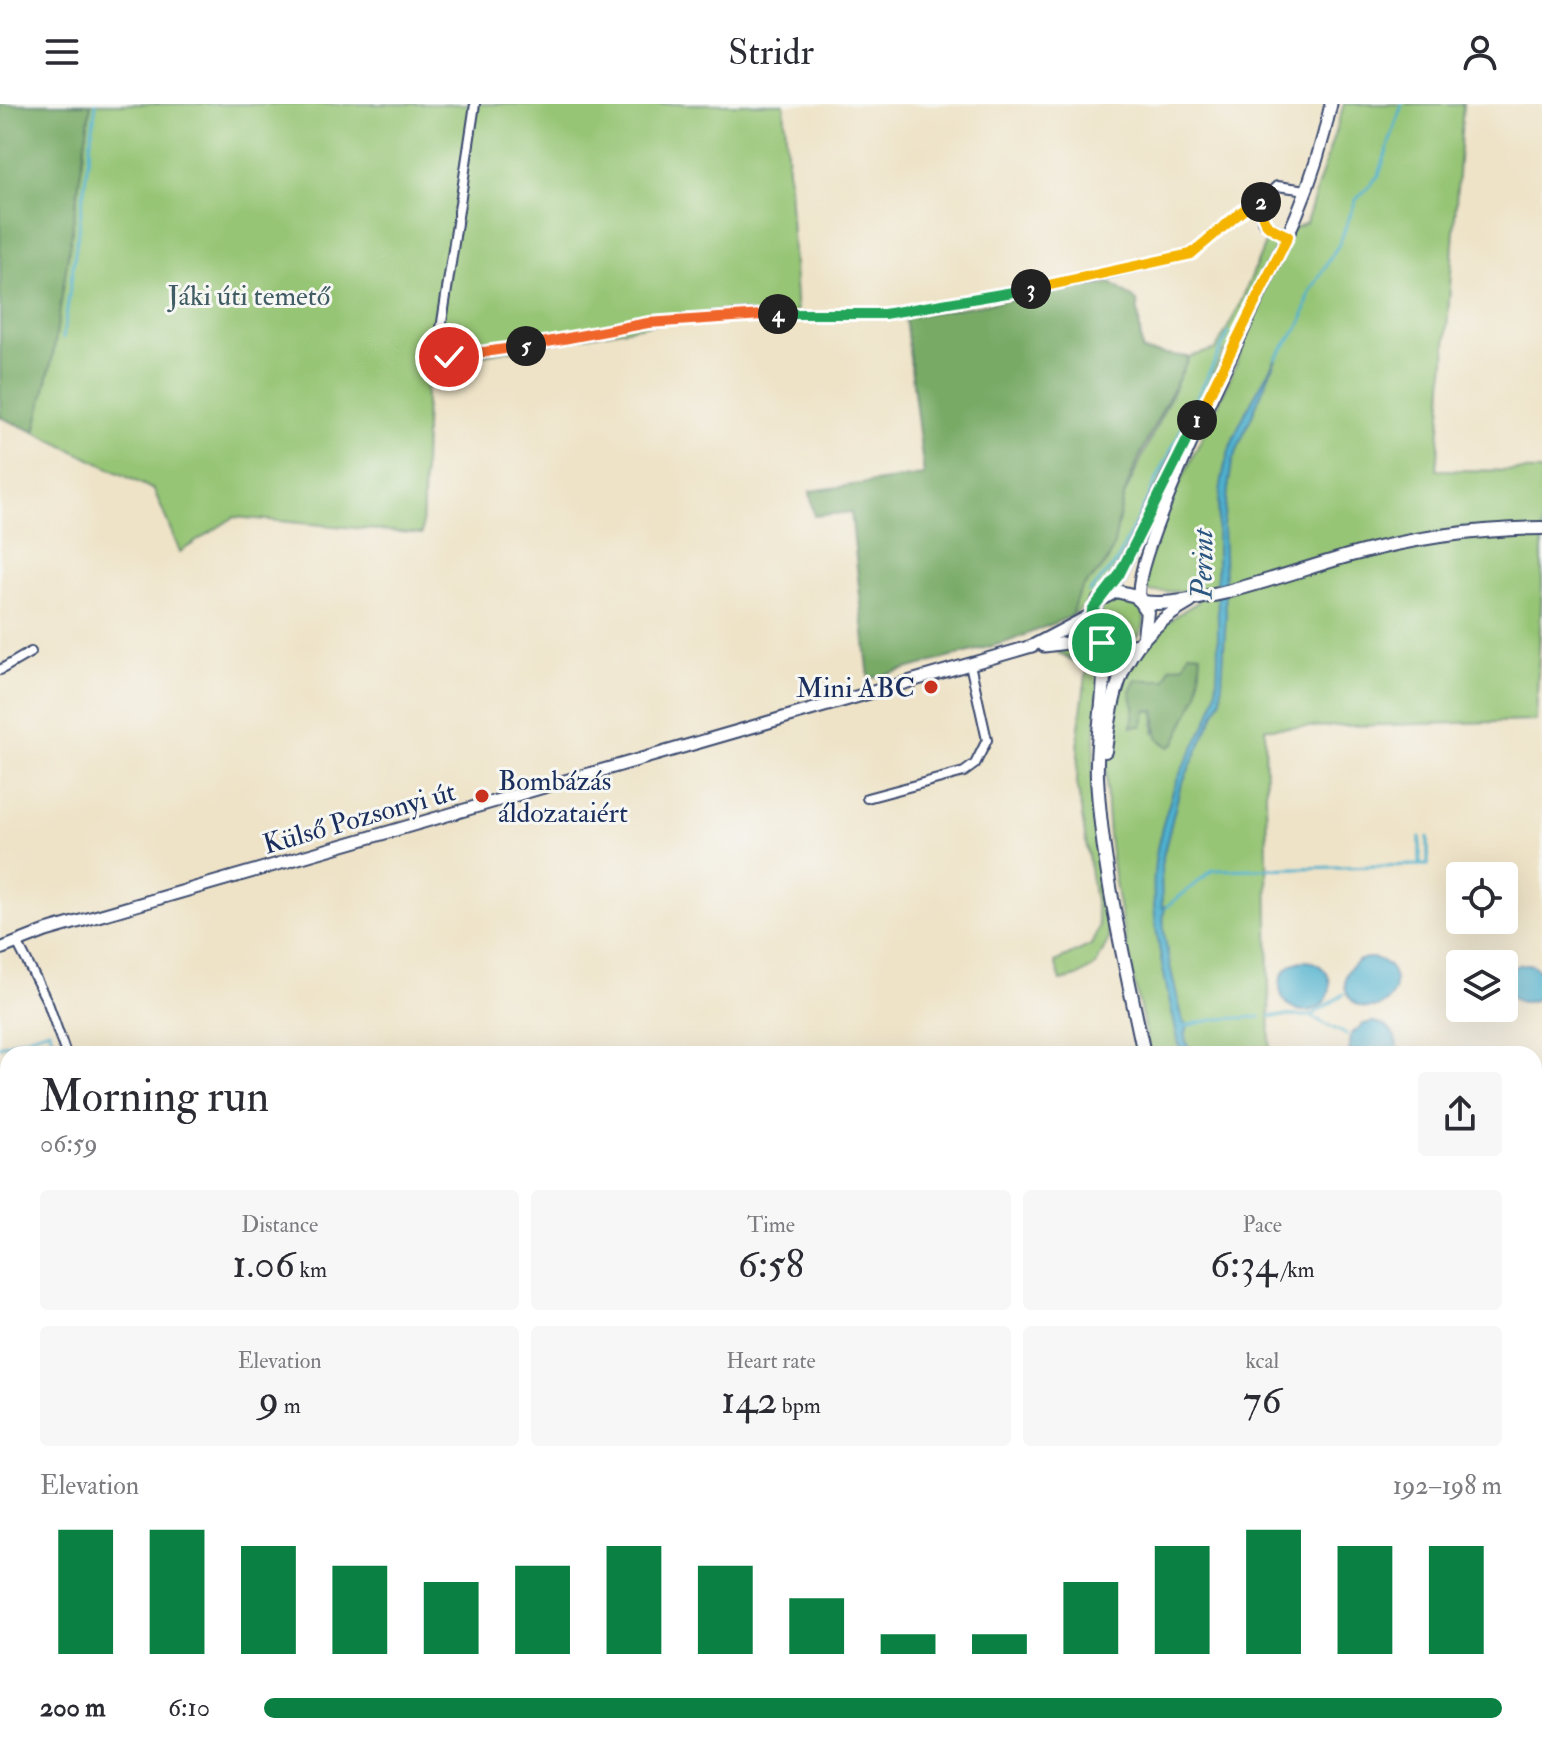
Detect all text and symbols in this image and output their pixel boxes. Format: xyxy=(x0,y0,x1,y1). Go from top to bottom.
icon: menu xyxy=(40,30,84,74)
text: Stridr xyxy=(728,30,814,75)
icon: person xyxy=(1458,30,1502,74)
pin: 2 xyxy=(1241,182,1281,222)
text: 2 xyxy=(1255,188,1267,216)
pin: 3 xyxy=(1011,269,1051,309)
text: 3 xyxy=(1027,275,1035,303)
park label: Jáki úti temető xyxy=(167,279,331,314)
pin: 4 xyxy=(758,294,798,334)
text: 4 xyxy=(772,300,784,328)
pin xyxy=(415,323,483,391)
pin: 5 xyxy=(506,326,546,366)
text: 5 xyxy=(521,332,531,360)
icon: check xyxy=(427,335,471,379)
pin: 1 xyxy=(1177,400,1217,440)
text: 1 xyxy=(1193,406,1201,434)
water label: Perint xyxy=(1183,527,1222,601)
pin xyxy=(1068,609,1136,677)
icon: arrive xyxy=(1080,621,1124,665)
place label: Mini ABC xyxy=(796,671,915,706)
marker: Mini ABC xyxy=(922,678,940,696)
place label: Bombázás áldozataiért xyxy=(498,764,628,831)
street label: Külső Pozsonyi út xyxy=(259,774,460,863)
marker: Bombázás áldozataiért xyxy=(473,787,491,805)
map controls xyxy=(1446,862,1518,1022)
button: locate xyxy=(1446,862,1518,934)
button: layers xyxy=(1446,950,1518,1022)
text: Morning run xyxy=(40,1070,269,1125)
button: share xyxy=(1418,1072,1502,1156)
text: 06:59 xyxy=(40,1128,98,1160)
text: Distance xyxy=(241,1211,318,1239)
text: Time xyxy=(747,1211,795,1239)
text: Pace xyxy=(1243,1211,1282,1239)
text: 1.06 xyxy=(232,1239,295,1290)
text: 6:58 xyxy=(738,1239,804,1290)
text: 6:34 xyxy=(1210,1239,1277,1290)
text: km xyxy=(295,1256,327,1284)
text: /km xyxy=(1277,1256,1315,1284)
text: Elevation xyxy=(238,1347,322,1375)
text: Heart rate xyxy=(726,1347,816,1375)
text: kcal xyxy=(1245,1347,1279,1375)
text: 9 xyxy=(259,1375,279,1426)
text: 142 xyxy=(721,1375,777,1426)
text: 76 xyxy=(1243,1375,1282,1426)
text: m xyxy=(279,1392,301,1420)
text: bpm xyxy=(777,1392,821,1420)
text: Elevation xyxy=(40,1470,139,1502)
text: 192–198 m xyxy=(1393,1470,1502,1502)
text: 200 m xyxy=(40,1692,105,1724)
text: 6:10 xyxy=(168,1692,210,1724)

